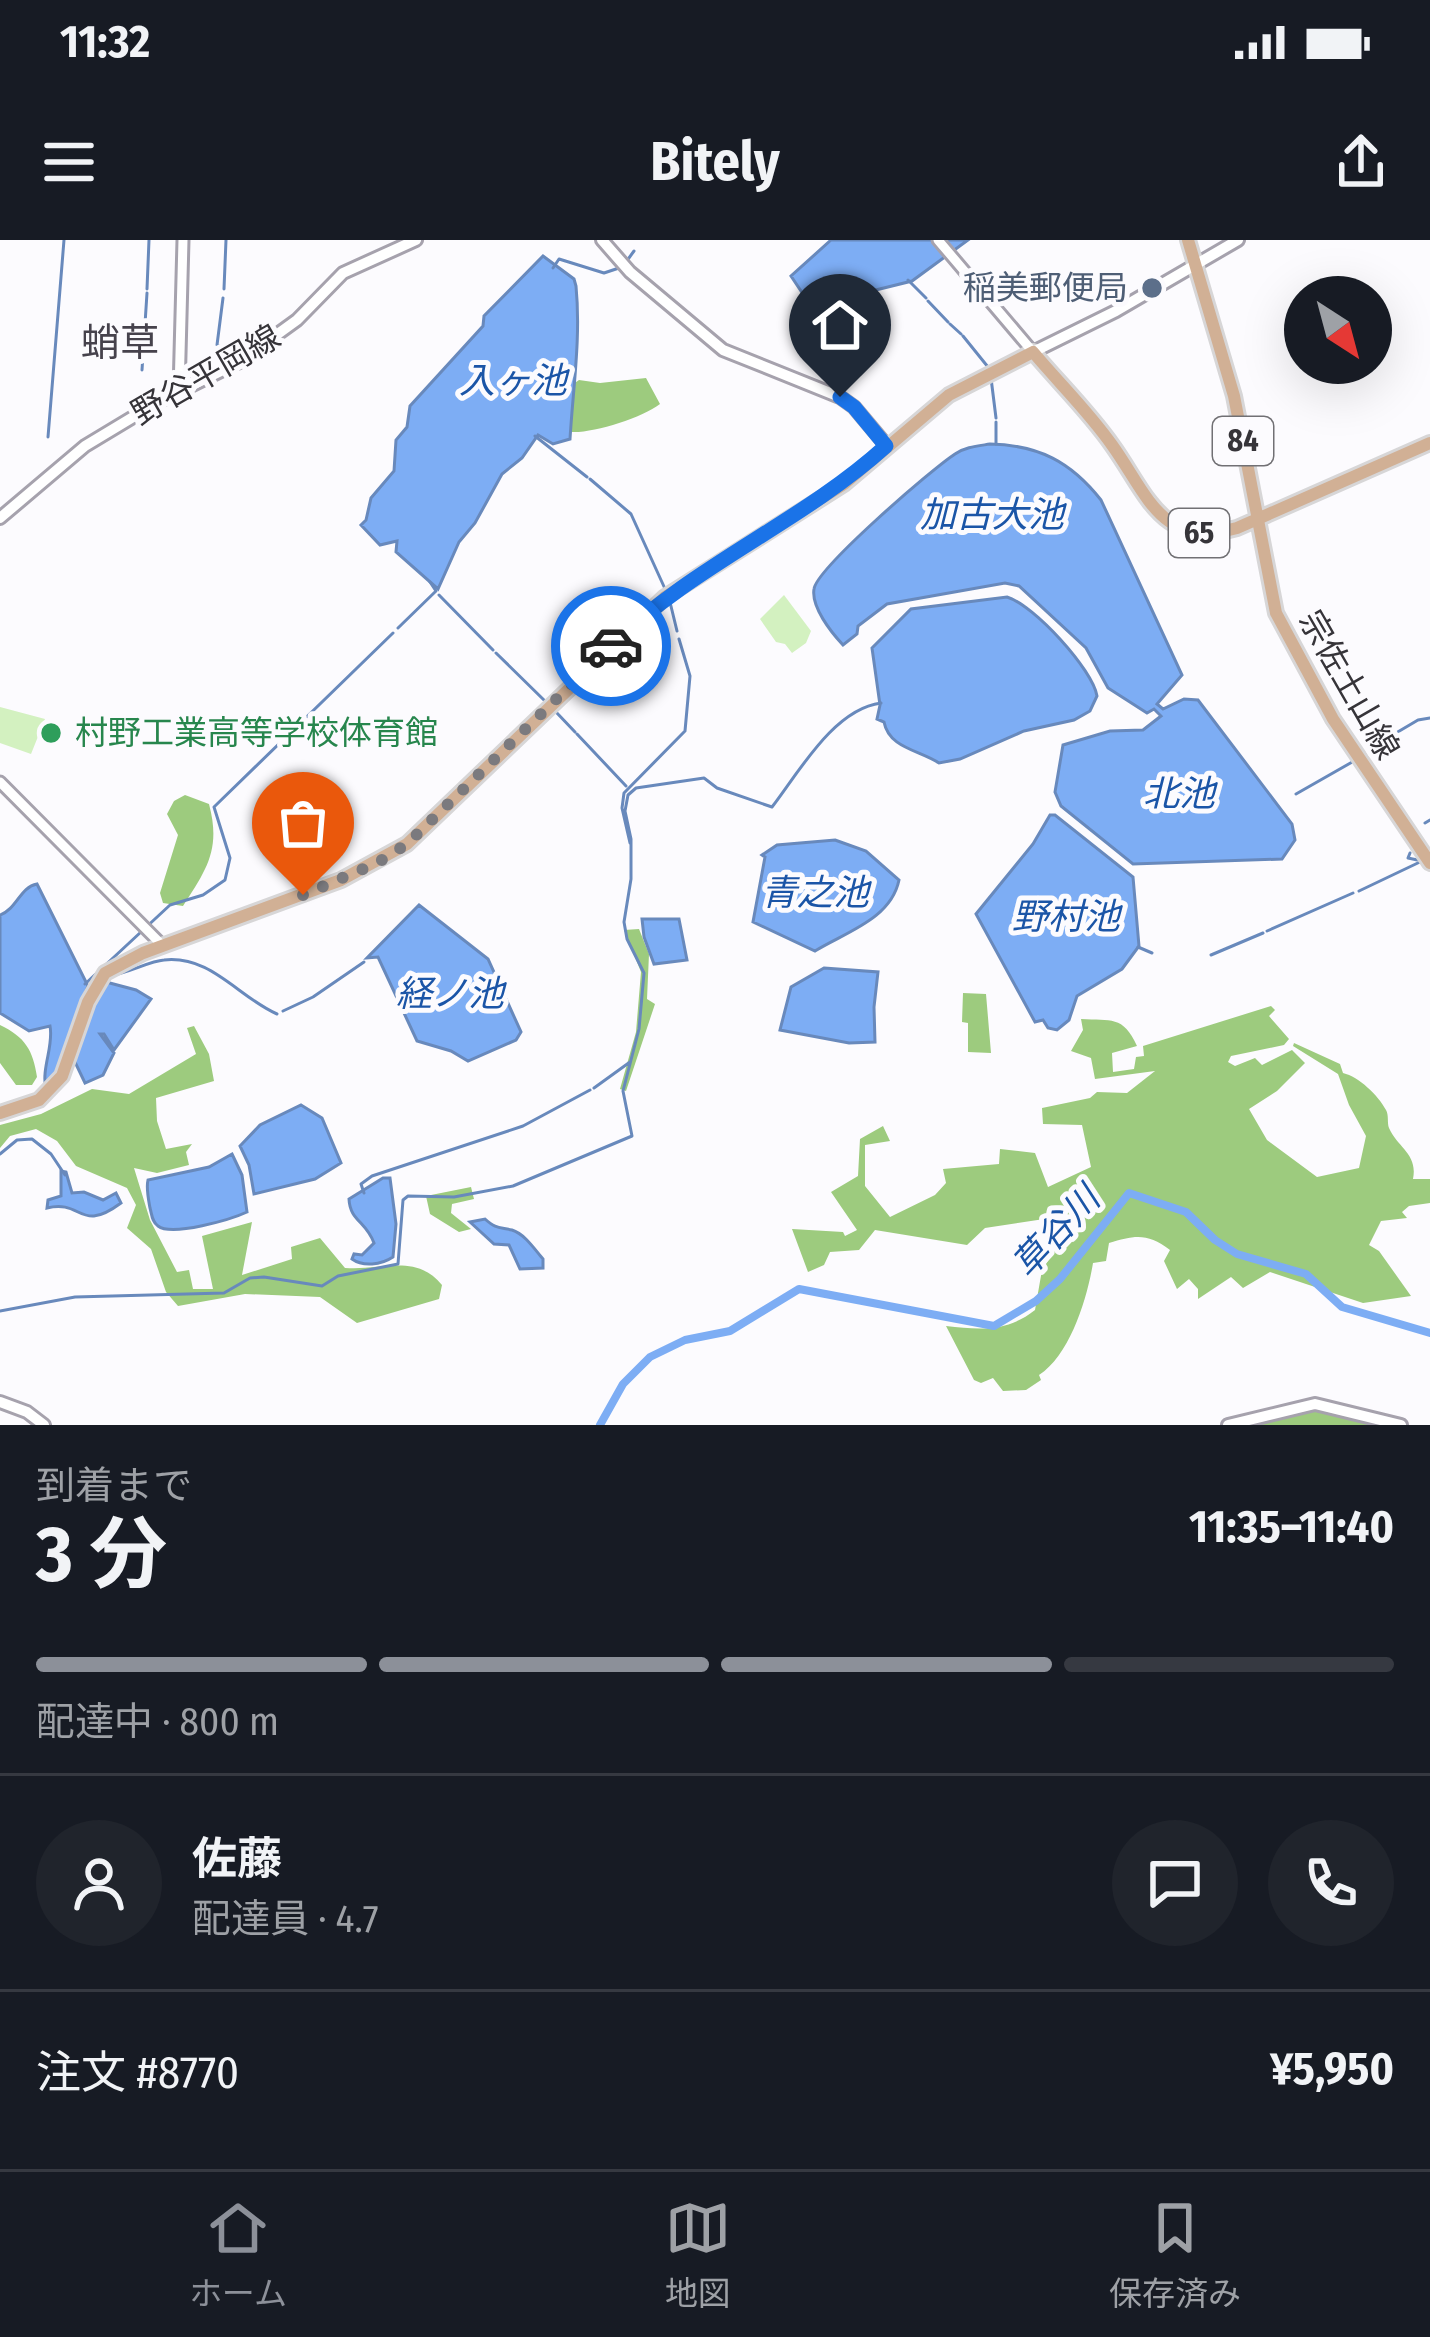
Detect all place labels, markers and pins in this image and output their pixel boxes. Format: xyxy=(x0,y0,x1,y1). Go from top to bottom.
place label: 稲美郵便局 xyxy=(963,268,1128,308)
pin xyxy=(789,274,891,397)
marker: 稲美郵便局 xyxy=(1139,275,1165,301)
place label: 村野工業高等学校体育館 xyxy=(75,713,438,753)
marker: 村野工業高等学校体育館 xyxy=(38,720,64,746)
pin xyxy=(252,772,354,895)

